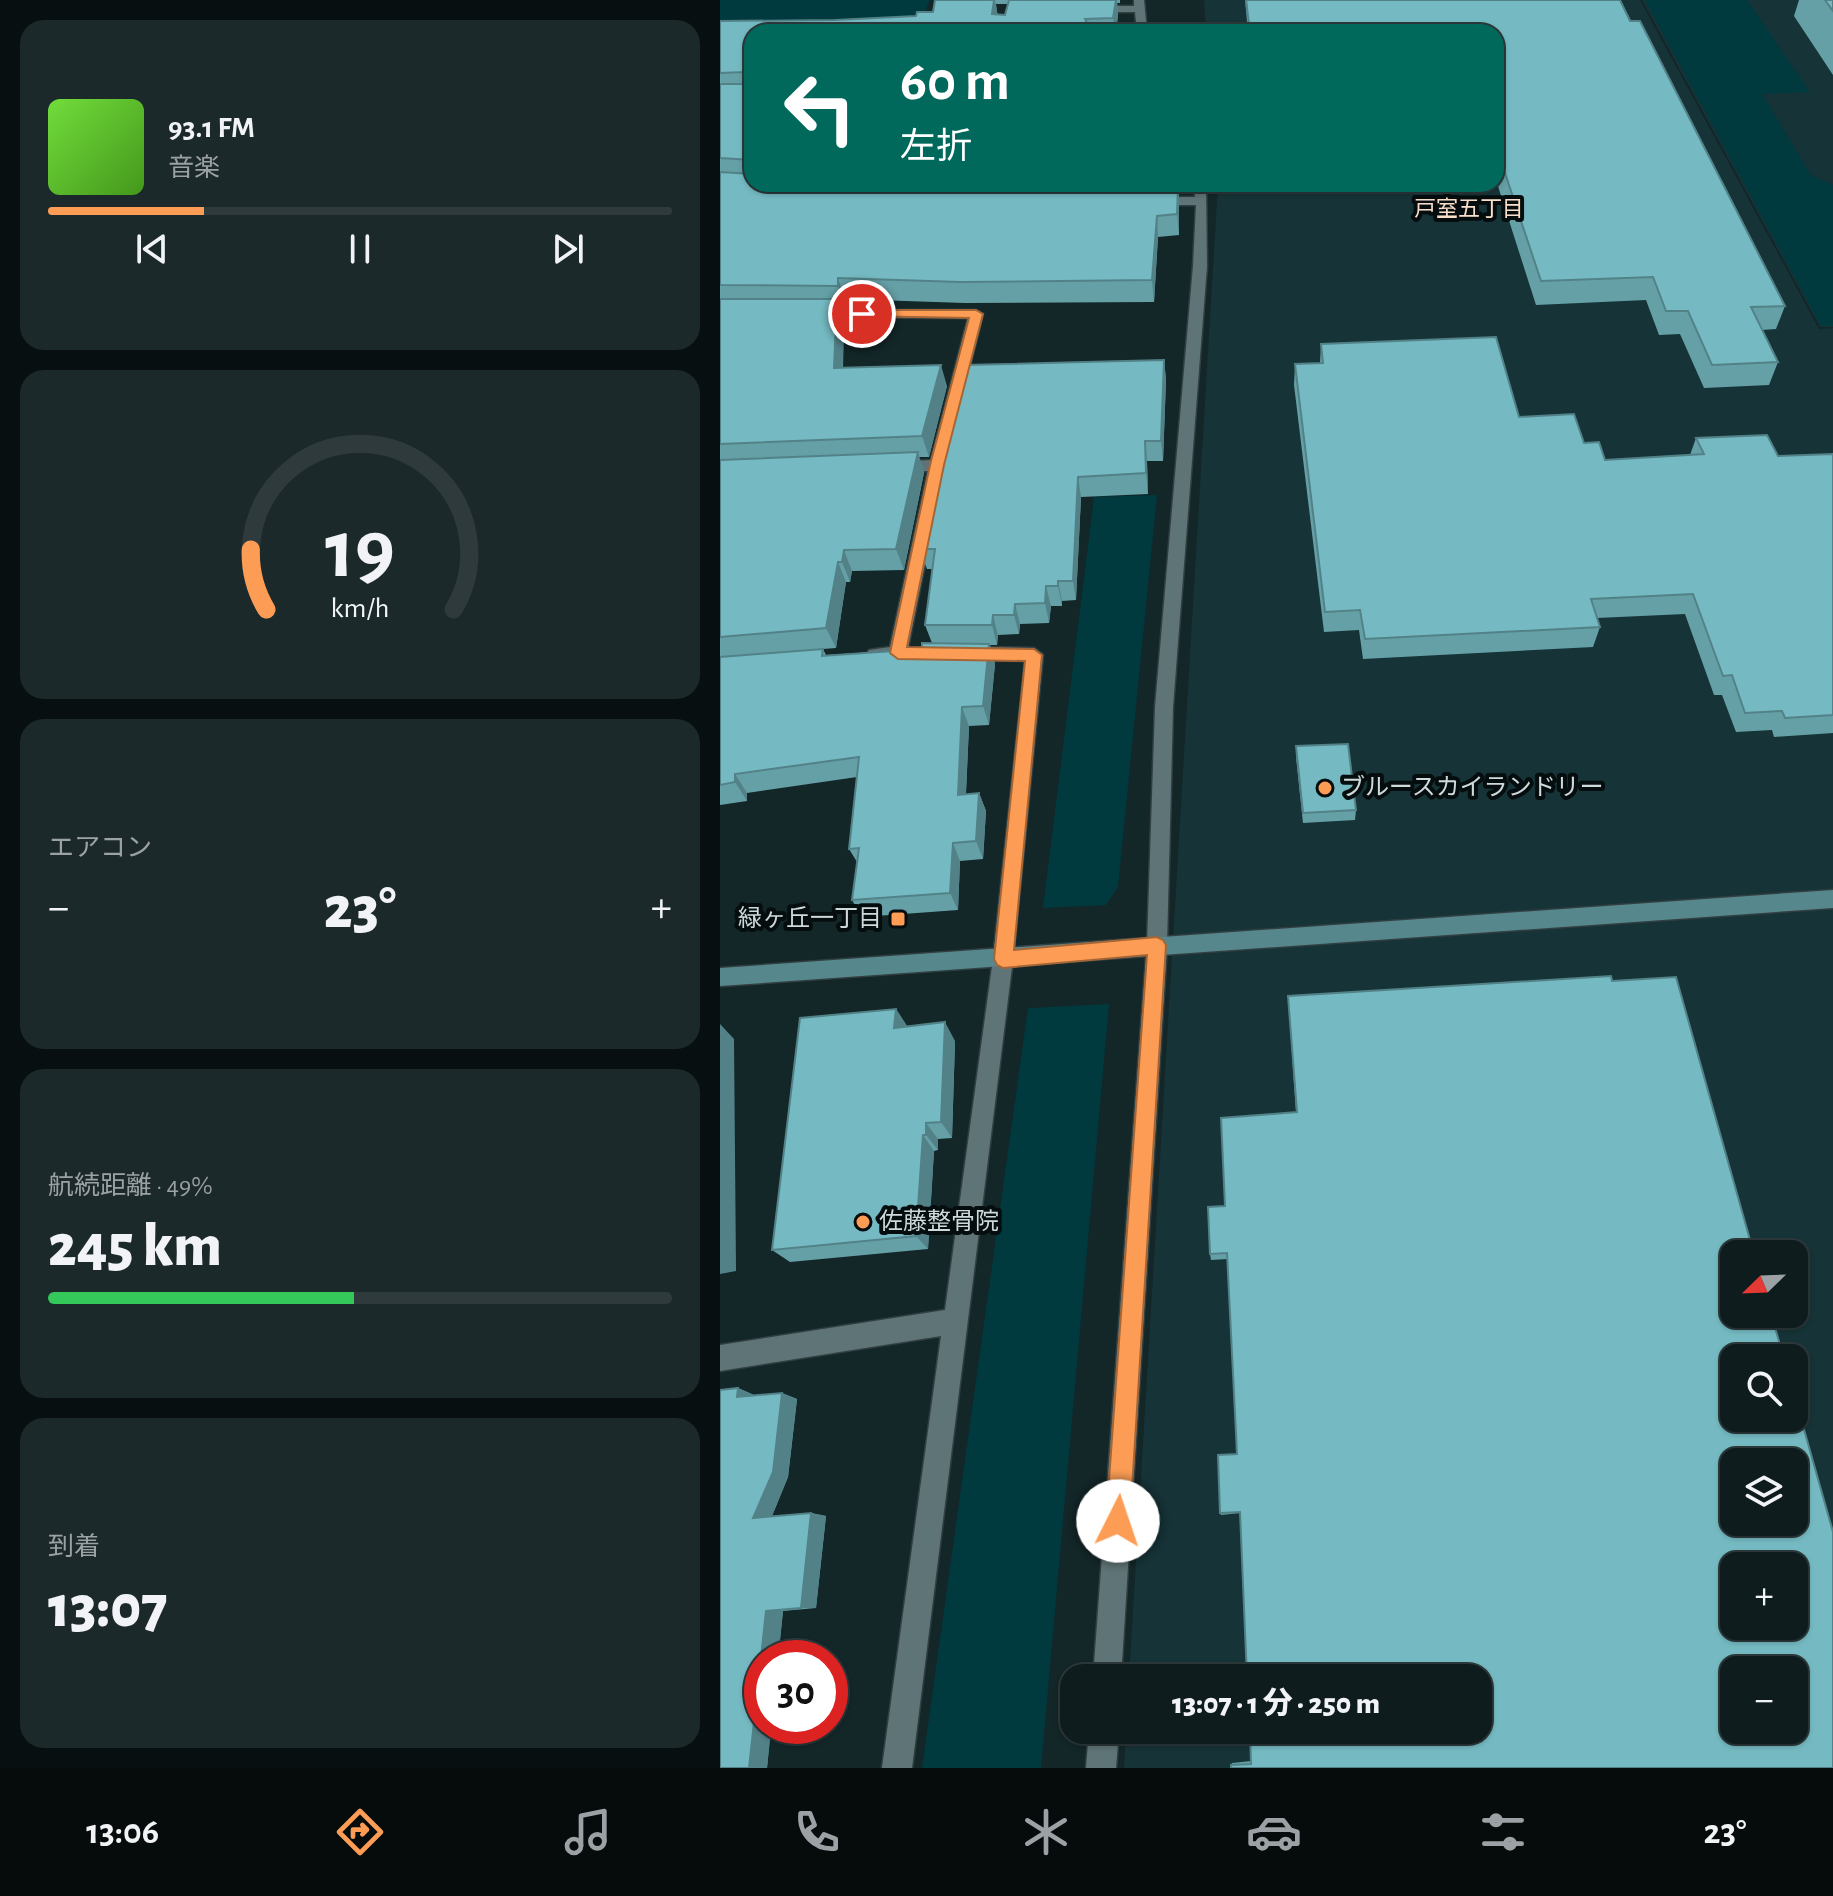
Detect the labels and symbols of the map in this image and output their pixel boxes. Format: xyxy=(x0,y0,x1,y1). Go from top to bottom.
district label: 戸室五丁目 xyxy=(1414,197,1524,220)
pin xyxy=(828,280,896,348)
place label: ブルースカイランドリー xyxy=(1341,774,1604,800)
marker: ブルースカイランドリー xyxy=(1316,779,1334,797)
place label: 緑ヶ丘一丁目 xyxy=(738,905,882,931)
marker: 緑ヶ丘一丁目 xyxy=(889,910,907,928)
place label: 佐藤整骨院 xyxy=(879,1208,999,1234)
marker: 佐藤整骨院 xyxy=(854,1213,872,1231)
north arrow xyxy=(1720,1240,1808,1328)
position arrow xyxy=(1076,1479,1160,1563)
speed limit sign: 30 xyxy=(744,1640,848,1744)

